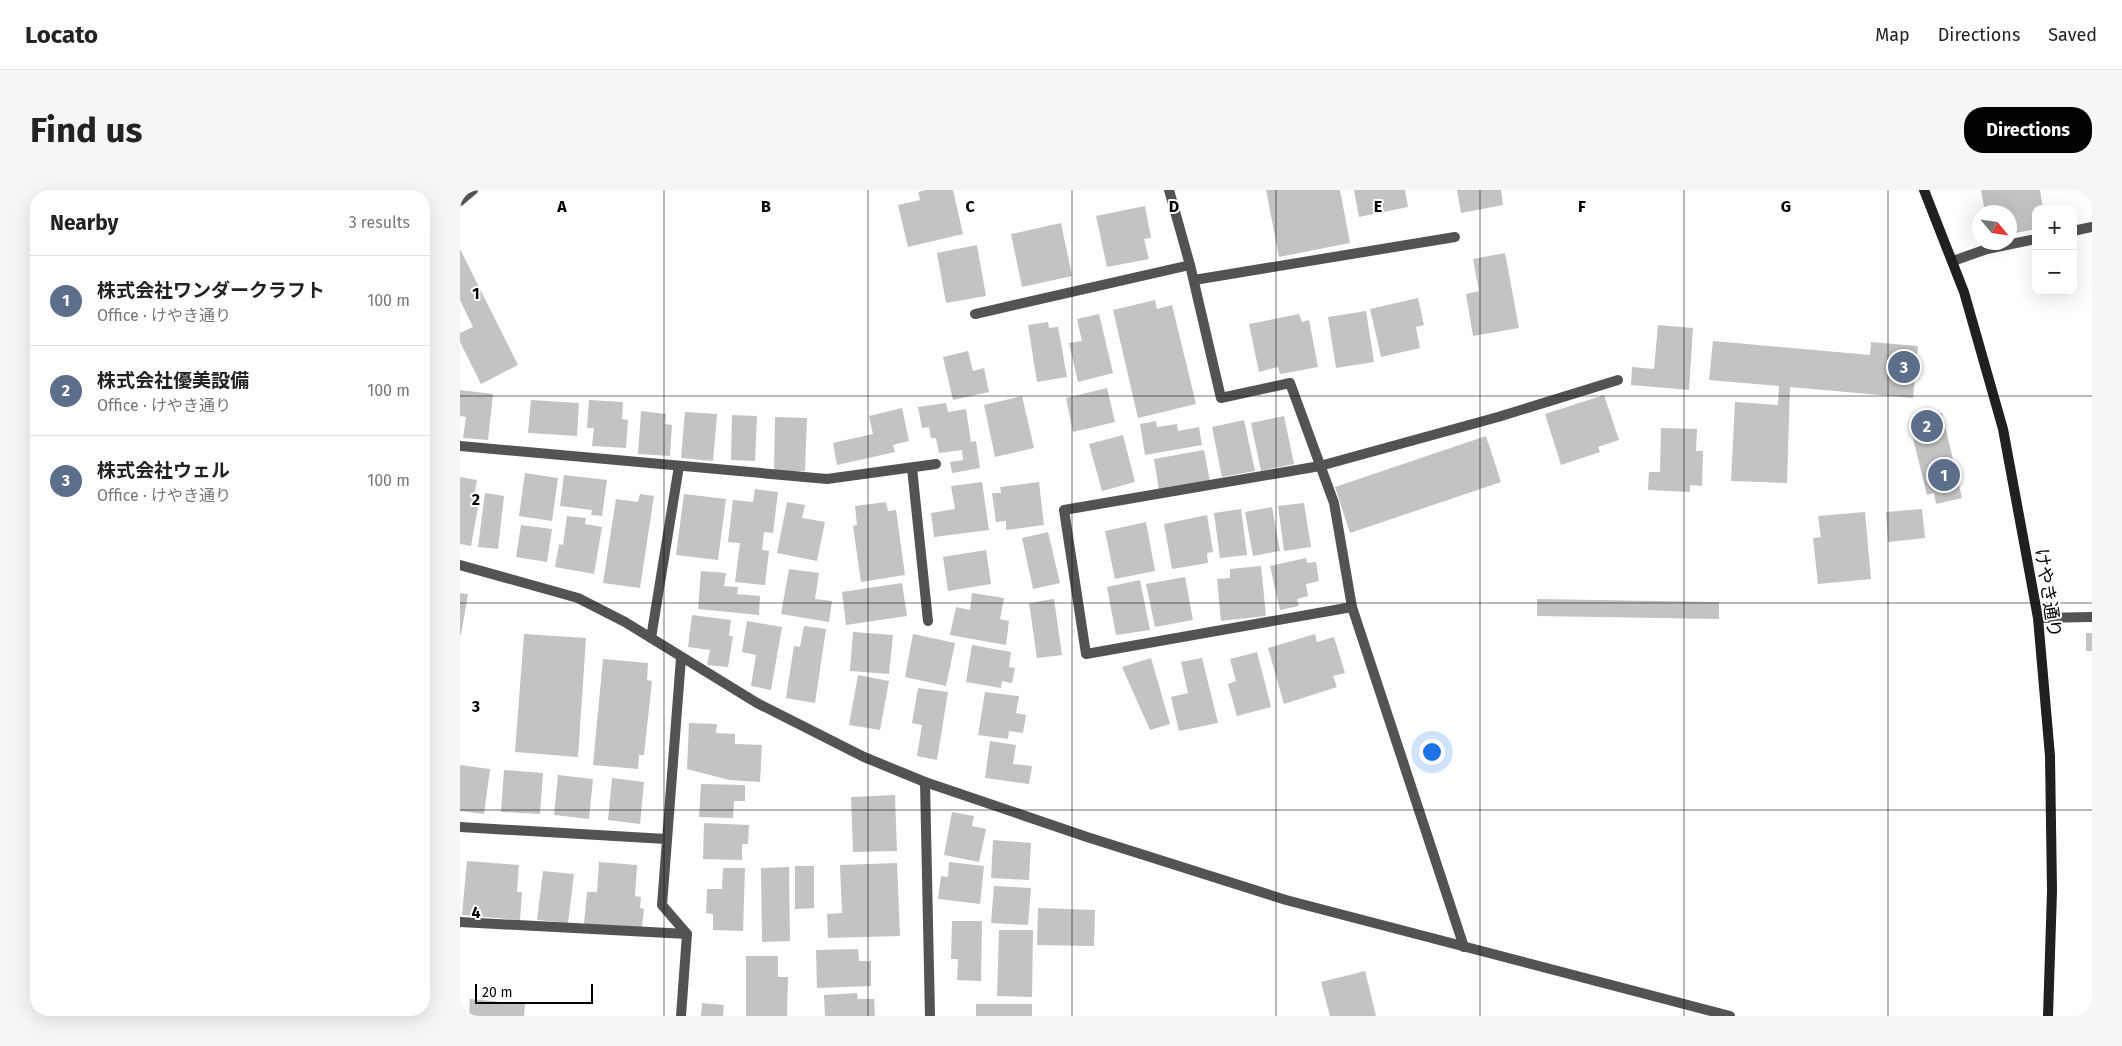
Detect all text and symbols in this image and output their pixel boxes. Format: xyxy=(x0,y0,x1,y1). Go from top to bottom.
text: Locato xyxy=(25,21,98,49)
text: Map xyxy=(1875,24,1910,46)
text: Directions xyxy=(1938,24,2020,46)
text: Saved xyxy=(2048,24,2097,46)
button: Directions xyxy=(1964,107,2092,153)
text: Find us xyxy=(30,109,142,151)
text: A xyxy=(556,197,567,216)
text: B xyxy=(761,197,771,216)
text: C xyxy=(965,197,975,216)
text: D xyxy=(1169,197,1179,216)
text: E xyxy=(1374,197,1382,216)
text: F xyxy=(1578,197,1586,216)
text: G xyxy=(1781,197,1791,216)
north arrow xyxy=(1972,205,2017,250)
map controls xyxy=(2032,205,2077,295)
button: + xyxy=(2032,205,2077,250)
text: Nearby xyxy=(50,210,118,236)
text: 3 results xyxy=(349,213,410,232)
button: − xyxy=(2032,250,2077,295)
text: 株式会社ワンダークラフト xyxy=(97,279,325,302)
text: 1 xyxy=(472,284,480,303)
text: 1 xyxy=(62,291,70,310)
text: 100 m xyxy=(367,291,410,310)
text: Office · けやき通り xyxy=(97,306,231,325)
pin: 3 xyxy=(1888,348,1920,386)
text: 株式会社優美設備 xyxy=(97,369,249,392)
text: 2 xyxy=(62,381,70,400)
text: 100 m xyxy=(367,381,410,400)
text: Office · けやき通り xyxy=(97,396,231,415)
pin: 2 xyxy=(1911,407,1943,445)
pin: 1 xyxy=(1928,456,1960,494)
text: 株式会社ウェル xyxy=(97,459,230,482)
text: 3 xyxy=(62,471,70,490)
text: 100 m xyxy=(367,471,410,490)
text: Office · けやき通り xyxy=(97,486,231,505)
text: 2 xyxy=(472,490,480,509)
street label: けやき通り xyxy=(2030,547,2066,639)
text: 3 xyxy=(471,697,480,716)
your location xyxy=(1419,739,1445,765)
text: 4 xyxy=(471,903,481,922)
scale bar xyxy=(475,981,592,1004)
text: 20 m xyxy=(482,984,512,1001)

